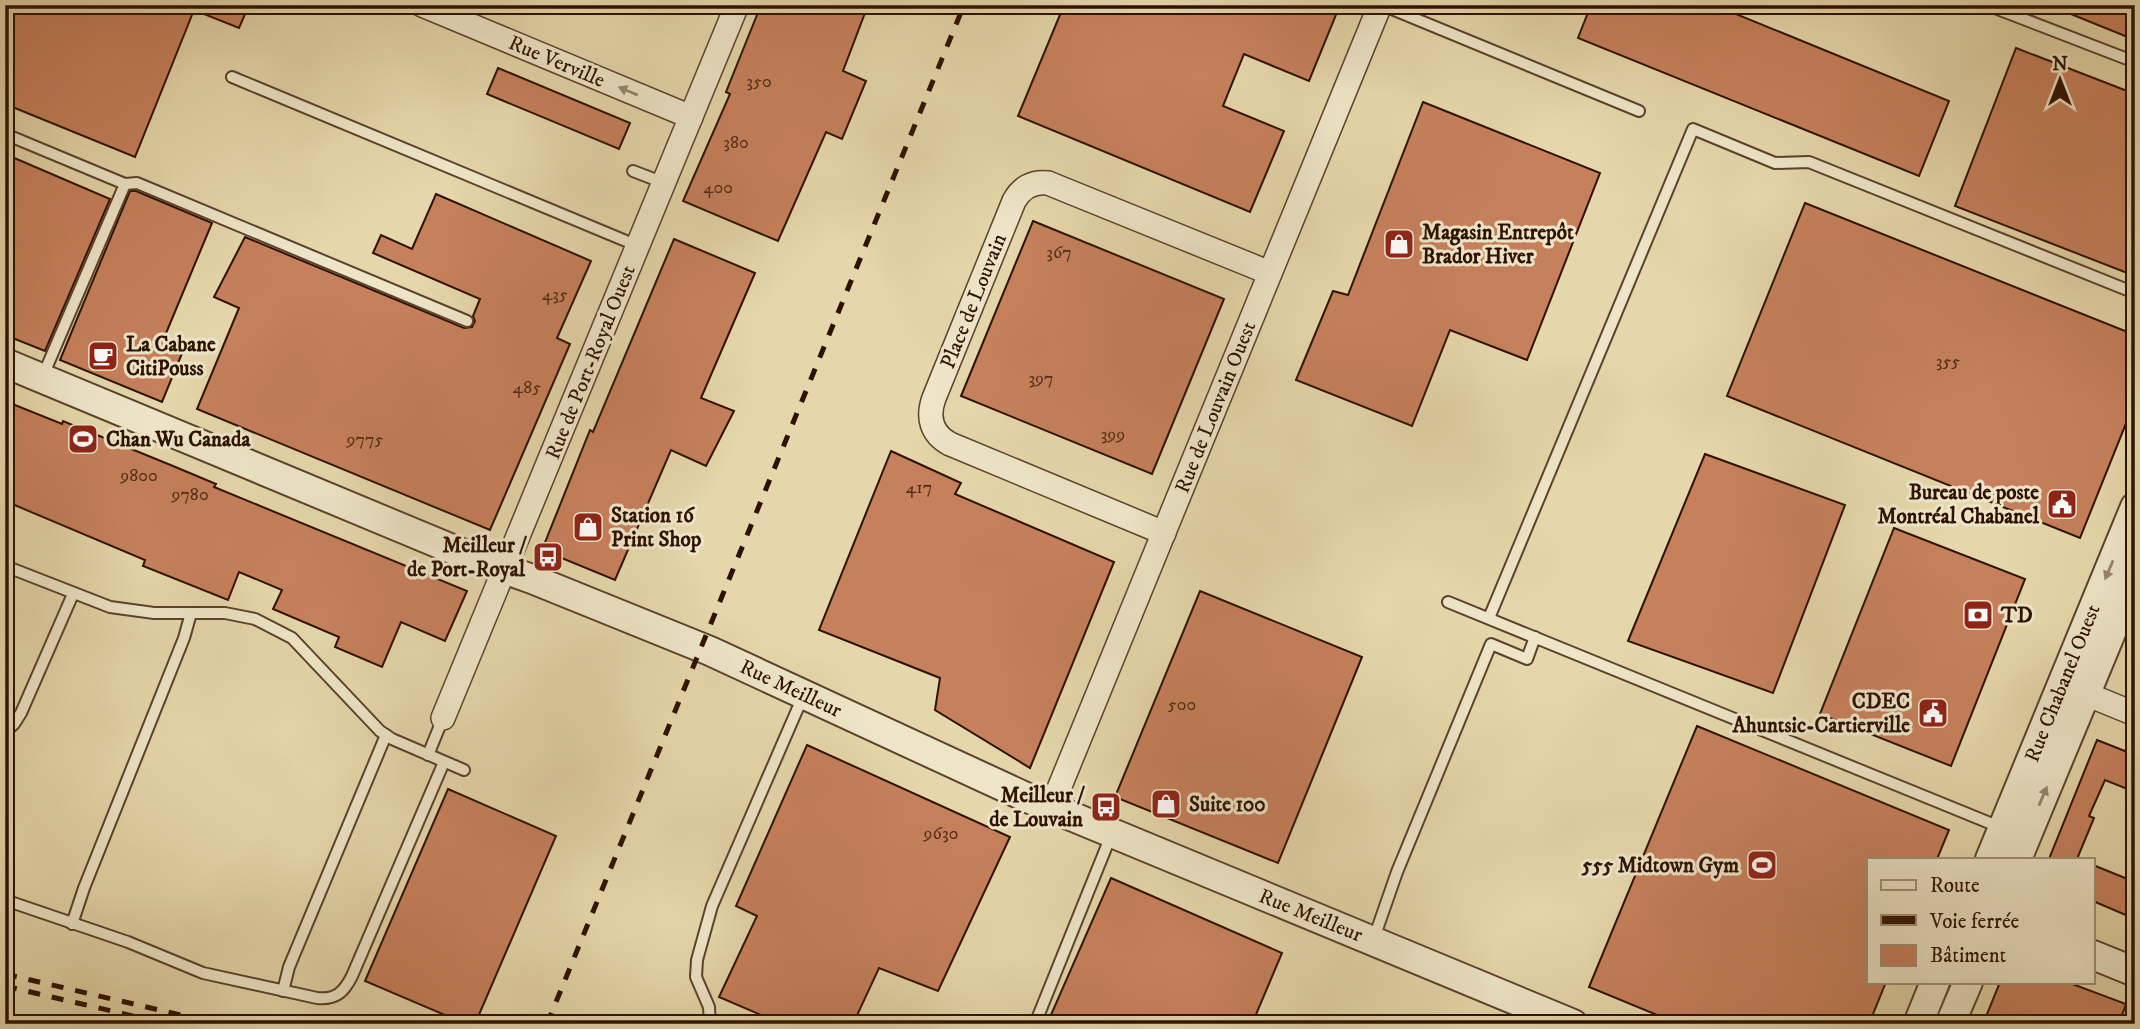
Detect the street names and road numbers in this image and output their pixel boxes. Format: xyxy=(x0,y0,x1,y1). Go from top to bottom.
street label: Rue Verville xyxy=(504,30,609,94)
street label: Place de Louvain xyxy=(935,230,1013,373)
street label: Rue de Port-Royal Ouest xyxy=(540,261,642,463)
street label: Rue de Louvain Ouest xyxy=(1170,317,1262,497)
street label: Rue Chabanel Ouest xyxy=(2019,600,2107,766)
street label: Rue Meilleur xyxy=(735,654,846,724)
street label: Rue Meilleur xyxy=(1255,883,1366,949)

